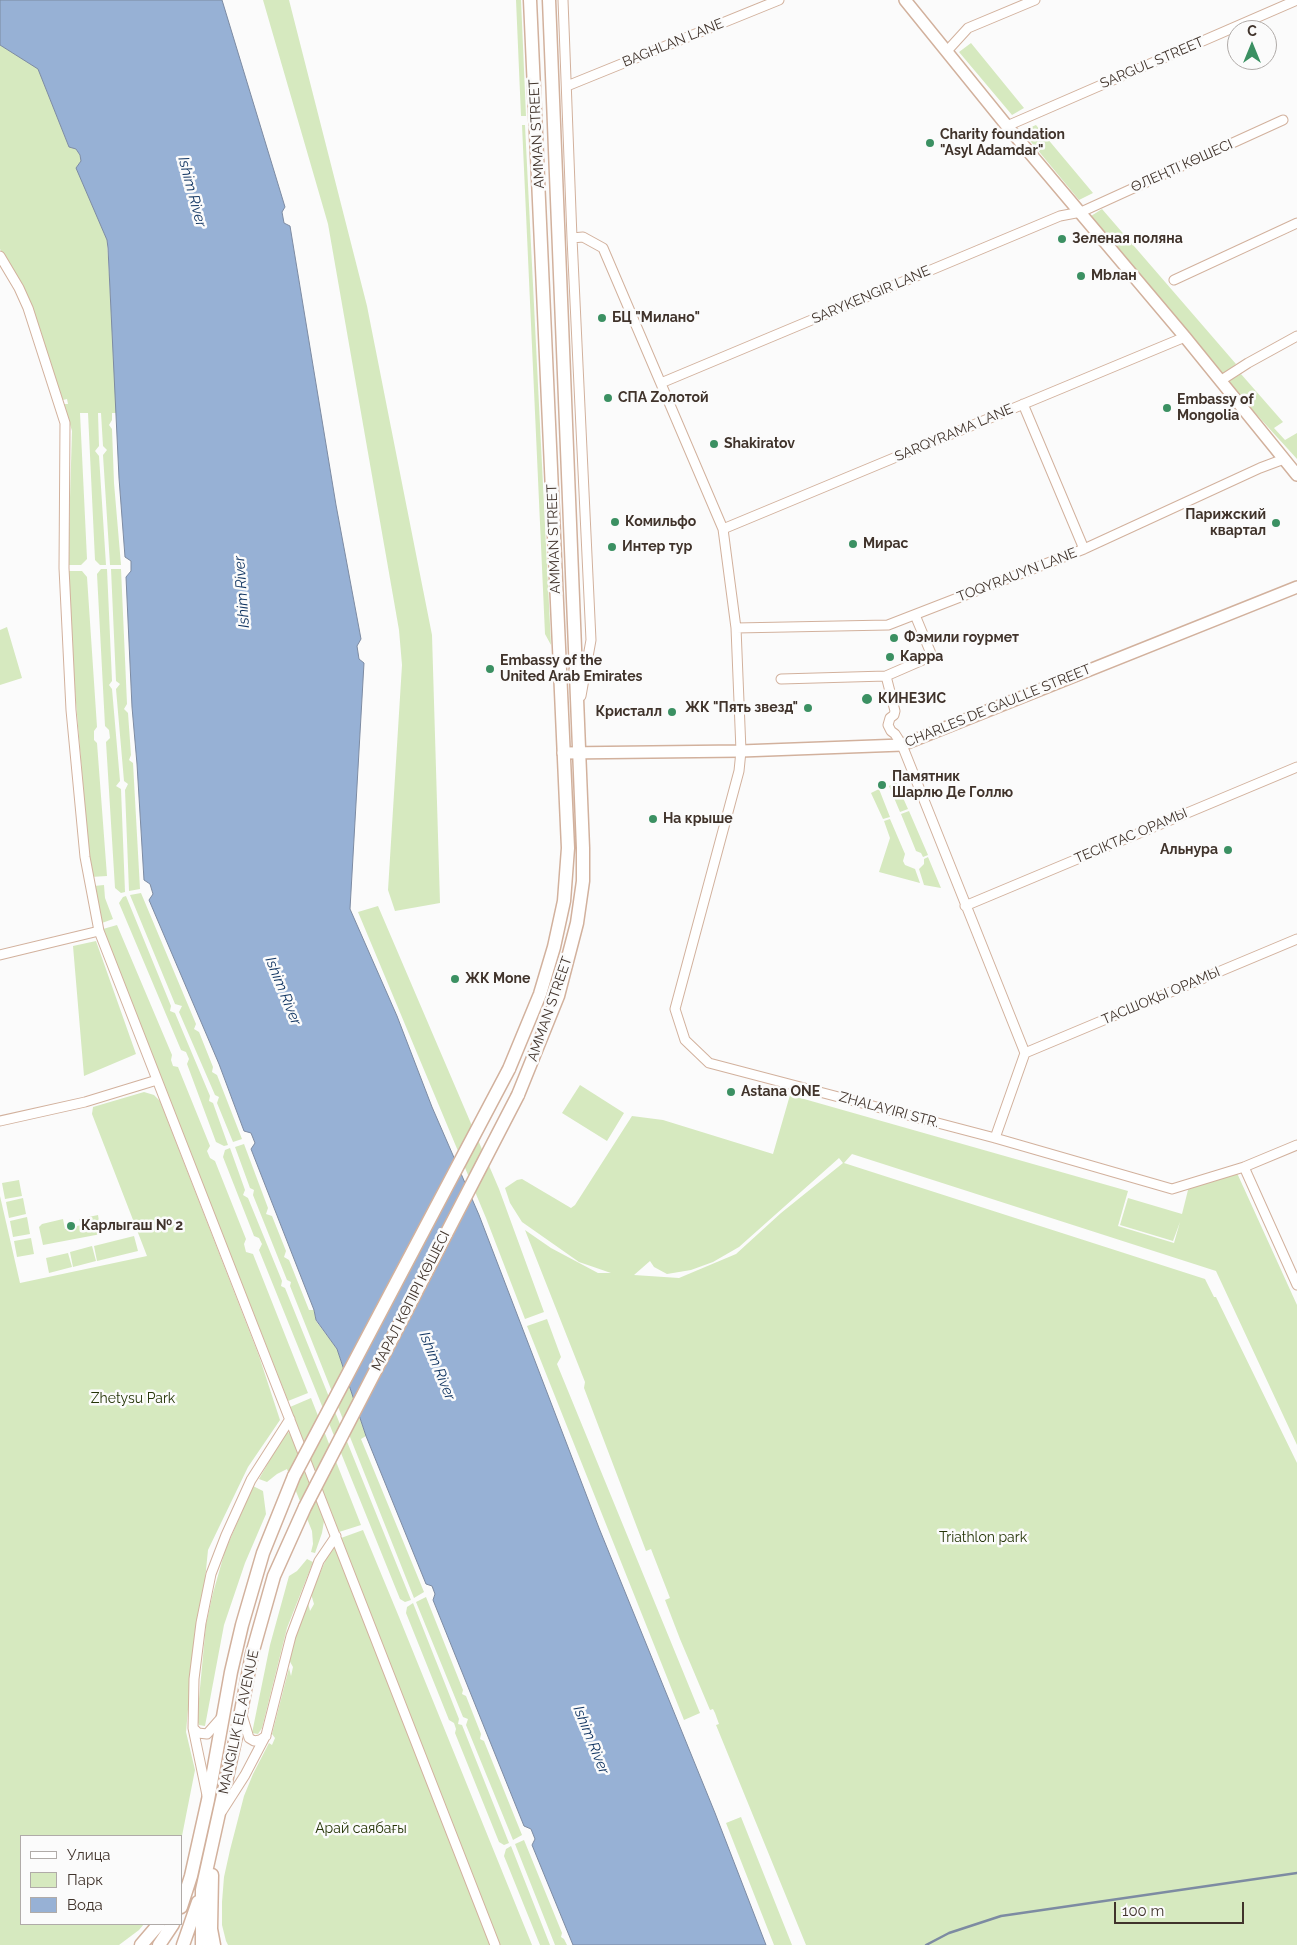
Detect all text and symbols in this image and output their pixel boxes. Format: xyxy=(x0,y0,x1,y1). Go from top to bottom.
street label: BAGHLAN LANE xyxy=(620,15,726,71)
north arrow xyxy=(1227,20,1277,70)
text: С xyxy=(1247,23,1257,39)
street label: SARGUL STREET xyxy=(1098,34,1206,92)
street label: AMMAN STREET xyxy=(526,79,548,189)
place label: Charity foundation "Asyl Adamdar" xyxy=(940,127,1065,160)
street label: ӨЛЕҢТІ КӨШЕСІ xyxy=(1128,136,1236,196)
marker: Charity foundation "Asyl Adamdar" xyxy=(924,137,936,149)
water label: Ishim River xyxy=(174,155,210,229)
place label: Зеленая поляна xyxy=(1072,231,1183,247)
marker: Зеленая поляна xyxy=(1056,233,1068,245)
street label: SARYKENGIR LANE xyxy=(809,262,933,328)
place label: Мbлан xyxy=(1091,268,1137,284)
marker: Мbлан xyxy=(1075,270,1087,282)
place label: БЦ "Милано" xyxy=(612,310,700,326)
marker: БЦ "Милано" xyxy=(596,312,608,324)
place label: СПА Zолотой xyxy=(618,390,709,406)
marker: СПА Zолотой xyxy=(602,392,614,404)
place label: Embassy of Mongolia xyxy=(1177,392,1254,424)
street label: SARQYRAMA LANE xyxy=(892,401,1016,465)
marker: Embassy of Mongolia xyxy=(1161,402,1173,414)
place label: Shakiratov xyxy=(724,436,795,452)
marker: Shakiratov xyxy=(708,438,720,450)
street label: AMMAN STREET xyxy=(544,484,564,594)
place label: Парижский квартал xyxy=(1185,507,1266,540)
place label: Комильфо xyxy=(625,514,696,530)
marker: Комильфо xyxy=(609,516,621,528)
marker: Парижский квартал xyxy=(1270,517,1282,529)
place label: Мирас xyxy=(863,536,908,552)
marker: Мирас xyxy=(847,538,859,550)
place label: Интер тур xyxy=(622,539,692,555)
marker: Интер тур xyxy=(606,541,618,553)
street label: TOQYRAUYN LANE xyxy=(955,544,1079,606)
water label: Ishim River xyxy=(231,555,253,629)
place label: Фэмили гоурмет xyxy=(904,630,1019,646)
marker: Фэмили гоурмет xyxy=(888,632,900,644)
place label: Карра xyxy=(900,649,943,665)
marker: Карра xyxy=(884,651,896,663)
place label: Embassy of the United Arab Emirates xyxy=(500,653,642,686)
street label: CHARLES DE GAULLE STREET xyxy=(903,661,1093,751)
marker: Embassy of the United Arab Emirates xyxy=(484,663,496,675)
place label: КИНЕЗИС xyxy=(878,691,946,707)
marker: КИНЕЗИС xyxy=(860,692,874,706)
place label: ЖК "Пять звезд" xyxy=(685,700,798,716)
marker: ЖК "Пять звезд" xyxy=(802,702,814,714)
place label: Кристалл xyxy=(595,704,662,720)
marker: Кристалл xyxy=(666,706,678,718)
place label: Памятник Шарлю Де Голлю xyxy=(892,769,1013,802)
marker: Памятник Шарлю Де Голлю xyxy=(876,779,888,791)
street label: ТЕСІКТАС ОРАМЫ xyxy=(1072,805,1190,867)
place label: На крыше xyxy=(663,811,733,827)
marker: На крыше xyxy=(647,813,659,825)
place label: Альнура xyxy=(1160,842,1218,858)
marker: Альнура xyxy=(1222,844,1234,856)
water label: Ishim River xyxy=(261,954,305,1028)
street label: AMMAN STREET xyxy=(524,954,576,1064)
street label: ТАСШОҚЫ ОРАМЫ xyxy=(1099,963,1223,1029)
place label: ЖК Mone xyxy=(465,971,530,987)
marker: ЖК Mone xyxy=(449,973,461,985)
place label: Astana ONE xyxy=(741,1084,820,1100)
marker: Astana ONE xyxy=(725,1086,737,1098)
street label: ZHALAYIRI STR. xyxy=(837,1089,941,1131)
place label: Карлыгаш № 2 xyxy=(81,1218,183,1234)
marker: Карлыгаш № 2 xyxy=(65,1220,77,1232)
street label: МАРАЛ КӨПІРІ КӨШЕСІ xyxy=(368,1228,454,1374)
water label: Ishim River xyxy=(415,1329,459,1403)
park label: Zhetysu Park xyxy=(91,1391,175,1407)
park label: Triathlon park xyxy=(939,1530,1027,1546)
street label: MANGILIK EL AVENUE xyxy=(215,1648,263,1796)
water label: Ishim River xyxy=(569,1703,613,1777)
park label: Арай саябағы xyxy=(315,1821,407,1837)
legend xyxy=(20,1835,182,1925)
text: Улица xyxy=(67,1846,111,1864)
text: Парк xyxy=(67,1871,103,1889)
scale bar xyxy=(1117,1892,1247,1924)
text: Вода xyxy=(67,1896,103,1914)
text: 100 m xyxy=(1122,1902,1164,1920)

